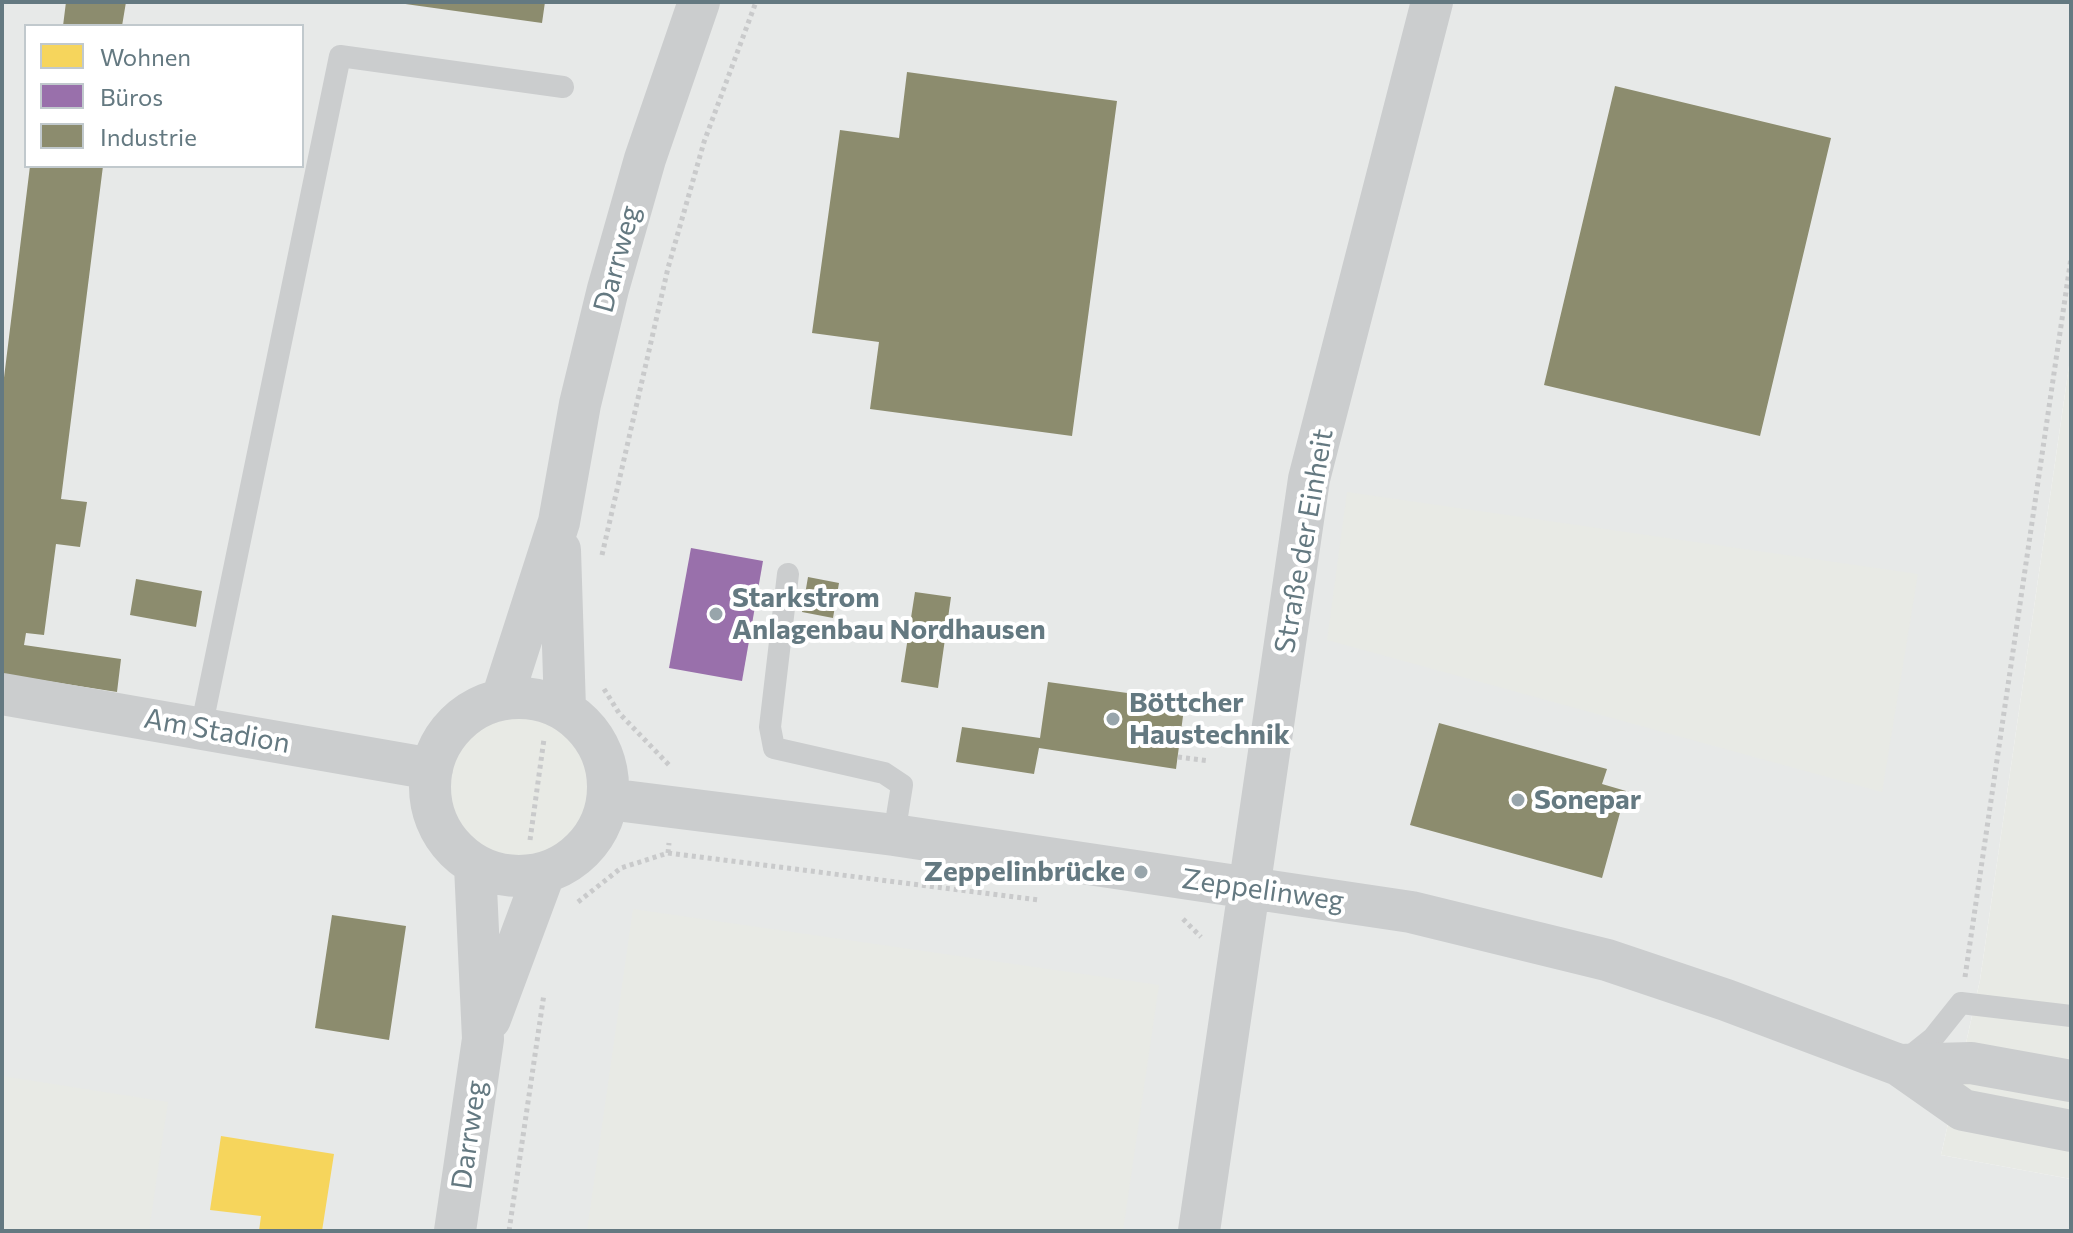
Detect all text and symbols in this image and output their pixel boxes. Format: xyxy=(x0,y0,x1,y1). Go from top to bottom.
legend xyxy=(24,24,304,168)
text: Wohnen xyxy=(100,42,191,71)
text: Büros xyxy=(100,82,163,111)
text: Industrie xyxy=(100,122,197,151)
street label: Darrweg xyxy=(587,202,647,316)
street label: Straße der Einheit xyxy=(1268,426,1340,656)
place label: Starkstrom Anlagenbau Nordhausen xyxy=(732,581,1046,647)
marker: Starkstrom Anlagenbau Nordhausen xyxy=(707,605,725,623)
place label: Böttcher Haustechnik xyxy=(1129,686,1290,752)
street label: Am Stadion xyxy=(141,702,293,760)
marker: Böttcher Haustechnik xyxy=(1104,710,1122,728)
place label: Sonepar xyxy=(1534,783,1641,817)
marker: Sonepar xyxy=(1509,791,1527,809)
place label: Zeppelinbrücke xyxy=(924,855,1125,889)
street label: Zeppelinweg xyxy=(1180,862,1346,918)
marker: Zeppelinbrücke xyxy=(1132,863,1150,881)
street label: Darrweg xyxy=(445,1078,493,1192)

